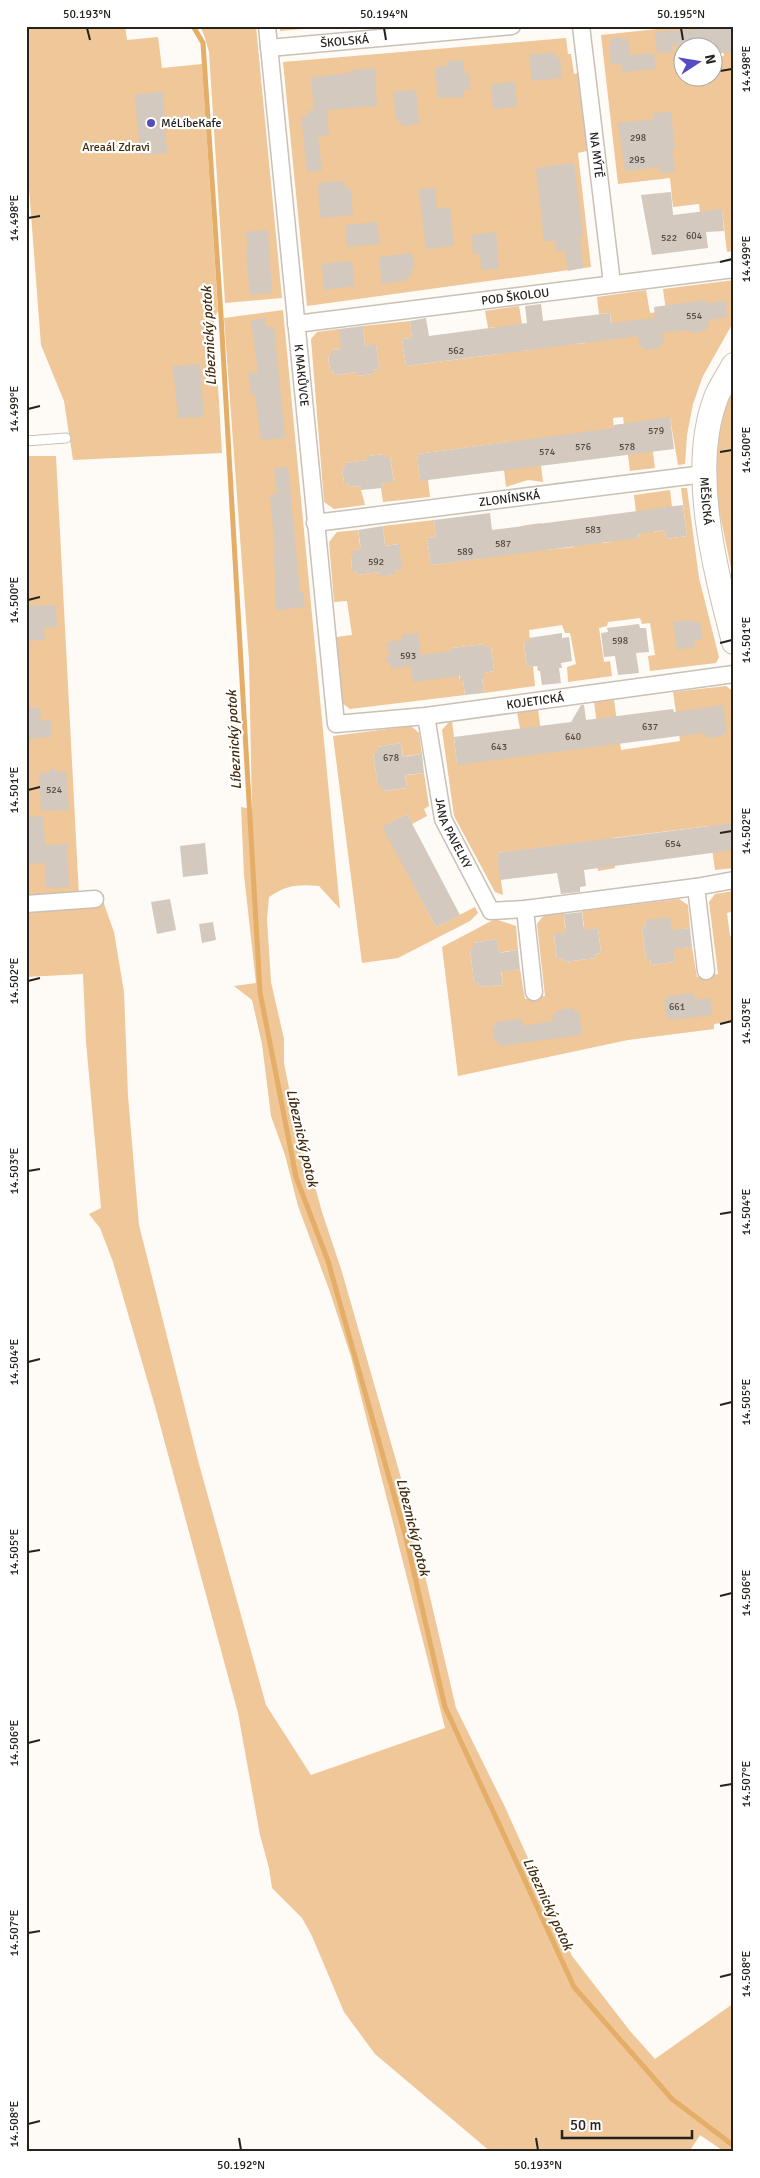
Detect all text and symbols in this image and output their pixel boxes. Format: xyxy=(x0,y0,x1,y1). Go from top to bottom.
text: 50.193°N xyxy=(63,7,111,22)
text: 50.194°N xyxy=(360,7,408,22)
text: 50.195°N xyxy=(657,7,705,22)
street label: ŠKOLSKÁ xyxy=(320,31,370,51)
north arrow xyxy=(672,38,722,88)
text: 14.498°E xyxy=(739,45,754,92)
text: N xyxy=(701,53,720,66)
place label: MéLíbeKafe xyxy=(161,116,221,131)
marker: MéLíbeKafe xyxy=(145,117,157,129)
street label: NA MÝTĚ xyxy=(586,131,607,179)
house number: 298 xyxy=(630,132,646,144)
park label: Areaál Zdravi xyxy=(82,140,150,155)
house number: 295 xyxy=(629,154,645,166)
text: 14.498°E xyxy=(7,194,22,241)
house number: 604 xyxy=(686,230,703,242)
house number: 522 xyxy=(661,232,677,244)
text: 14.499°E xyxy=(739,235,754,282)
water label: Líbeznický potok xyxy=(198,284,220,386)
street label: POD ŠKOLOU xyxy=(480,285,550,308)
house number: 554 xyxy=(686,310,703,322)
street label: K MAKŮVCE xyxy=(291,343,312,407)
house number: 562 xyxy=(448,345,464,357)
text: 14.499°E xyxy=(7,385,22,432)
house number: 579 xyxy=(648,425,664,437)
text: 14.500°E xyxy=(739,426,754,473)
house number: 576 xyxy=(575,441,591,453)
house number: 578 xyxy=(619,441,635,453)
house number: 574 xyxy=(539,446,556,458)
street label: MĚŠICKÁ xyxy=(697,476,716,527)
street label: ZLONÍNSKÁ xyxy=(478,487,542,510)
house number: 583 xyxy=(585,524,601,536)
house number: 587 xyxy=(495,538,511,550)
house number: 589 xyxy=(457,546,473,558)
house number: 592 xyxy=(368,556,384,568)
text: 14.500°E xyxy=(7,576,22,623)
text: 14.501°E xyxy=(739,616,754,663)
house number: 598 xyxy=(612,635,628,647)
house number: 593 xyxy=(400,650,416,662)
water label: Líbeznický potok xyxy=(223,688,245,790)
street label: KOJETICKÁ xyxy=(505,690,566,712)
house number: 637 xyxy=(642,721,658,733)
house number: 640 xyxy=(565,731,581,743)
house number: 643 xyxy=(491,741,507,753)
house number: 678 xyxy=(383,752,399,764)
text: 14.501°E xyxy=(7,766,22,813)
house number: 524 xyxy=(46,784,63,796)
street label: JANA PAVELKY xyxy=(432,796,475,871)
text: 14.502°E xyxy=(739,807,754,854)
house number: 654 xyxy=(665,838,682,850)
text: 14.502°E xyxy=(7,957,22,1004)
text: 14.503°E xyxy=(739,997,754,1044)
house number: 661 xyxy=(669,1001,685,1013)
water label: Líbeznický potok xyxy=(282,1087,322,1190)
text: 14.503°E xyxy=(7,1147,22,1194)
text: 14.504°E xyxy=(739,1188,754,1235)
text: 14.504°E xyxy=(7,1338,22,1385)
text: 14.505°E xyxy=(739,1378,754,1425)
water label: Líbeznický potok xyxy=(393,1477,434,1579)
text: 14.505°E xyxy=(7,1528,22,1575)
text: 14.506°E xyxy=(739,1569,754,1616)
text: 14.506°E xyxy=(7,1719,22,1766)
text: 14.507°E xyxy=(739,1760,754,1807)
water label: Líbeznický potok xyxy=(519,1855,578,1955)
text: 14.507°E xyxy=(7,1909,22,1956)
text: 14.508°E xyxy=(739,1950,754,1997)
text: 14.508°E xyxy=(7,2100,22,2147)
scale bar xyxy=(562,2108,692,2140)
text: 50 m xyxy=(570,2116,601,2134)
text: 50.192°N xyxy=(217,2158,265,2173)
text: 50.193°N xyxy=(514,2158,562,2173)

